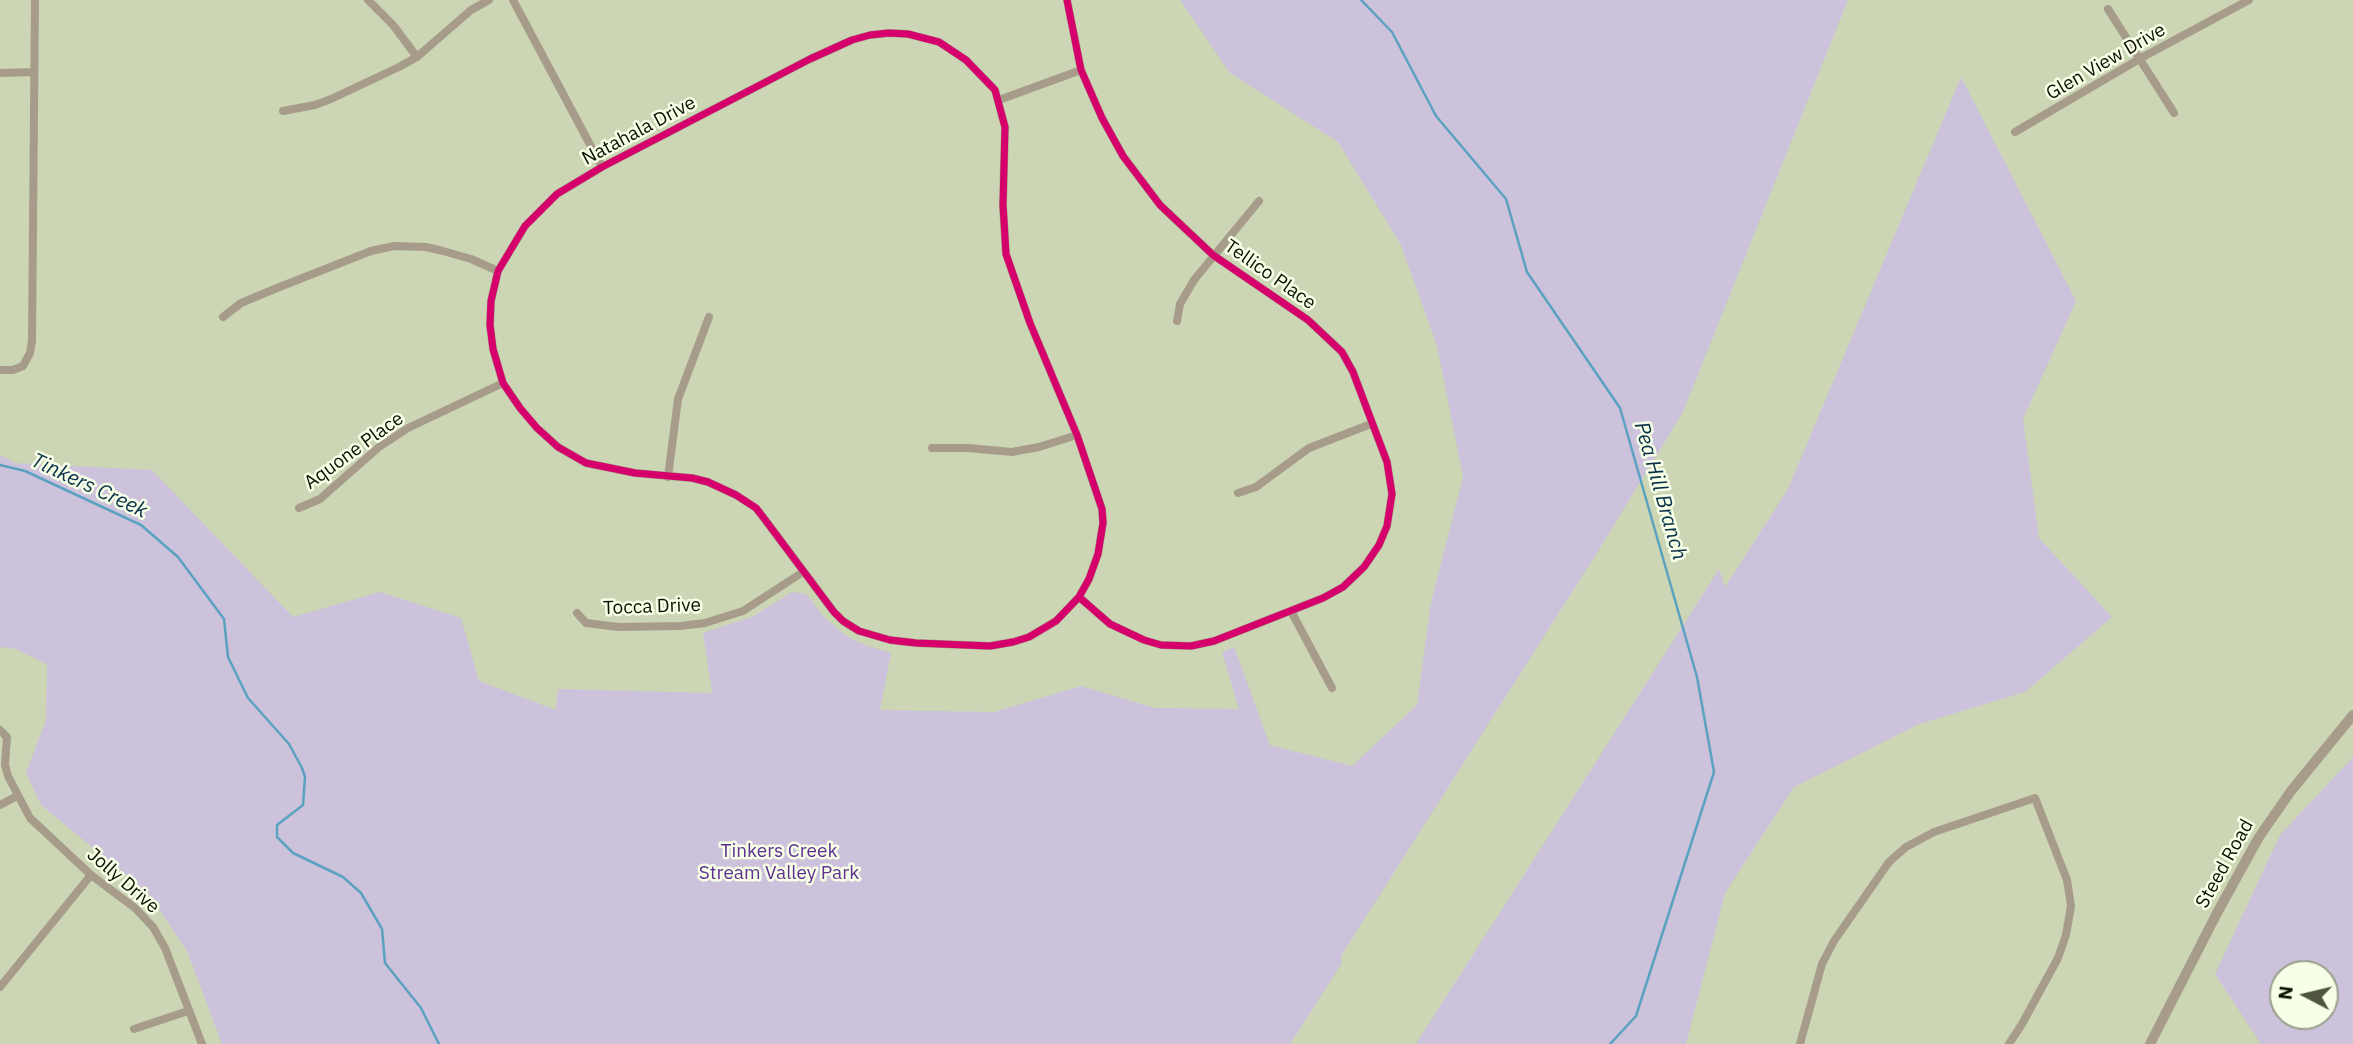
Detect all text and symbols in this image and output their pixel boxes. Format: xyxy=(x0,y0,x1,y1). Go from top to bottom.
street label: Glen View Drive xyxy=(2042,19,2170,105)
street label: Natahala Drive xyxy=(578,92,700,170)
street label: Tellico Place xyxy=(1220,235,1320,315)
street label: Aquone Place xyxy=(300,407,408,495)
water label: Pea Hill Branch xyxy=(1628,419,1692,563)
water label: Tinkers Creek xyxy=(27,448,151,524)
street label: Tocca Drive xyxy=(603,594,701,620)
street label: Steed Road xyxy=(2191,816,2259,912)
park label: Tinkers Creek Stream Valley Park xyxy=(699,841,859,885)
street label: Jolly Drive xyxy=(82,843,164,919)
north arrow xyxy=(2269,960,2339,1030)
text: N xyxy=(2272,984,2298,1001)

